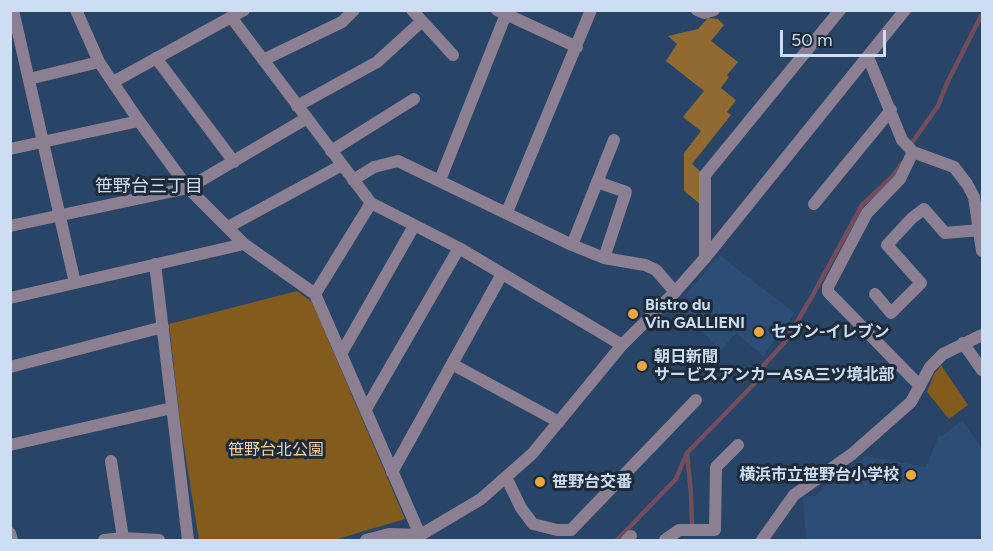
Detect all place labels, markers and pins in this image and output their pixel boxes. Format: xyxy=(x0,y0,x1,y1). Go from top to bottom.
place label: Bistro du Vin GALLIENI xyxy=(645,295,745,333)
marker: Bistro du Vin GALLIENI xyxy=(626,307,640,321)
place label: セブン-イレブン xyxy=(771,322,890,342)
marker: セブン-イレブン xyxy=(752,325,766,339)
place label: 朝日新聞 サービスアンカーASA三ツ境北部 xyxy=(654,347,895,385)
marker: 朝日新聞 サービスアンカーASA三ツ境北部 xyxy=(635,359,649,373)
place label: 横浜市立笹野台小学校 xyxy=(739,465,899,485)
marker: 横浜市立笹野台小学校 xyxy=(904,468,918,482)
place label: 笹野台交番 xyxy=(552,472,632,492)
marker: 笹野台交番 xyxy=(533,475,547,489)

